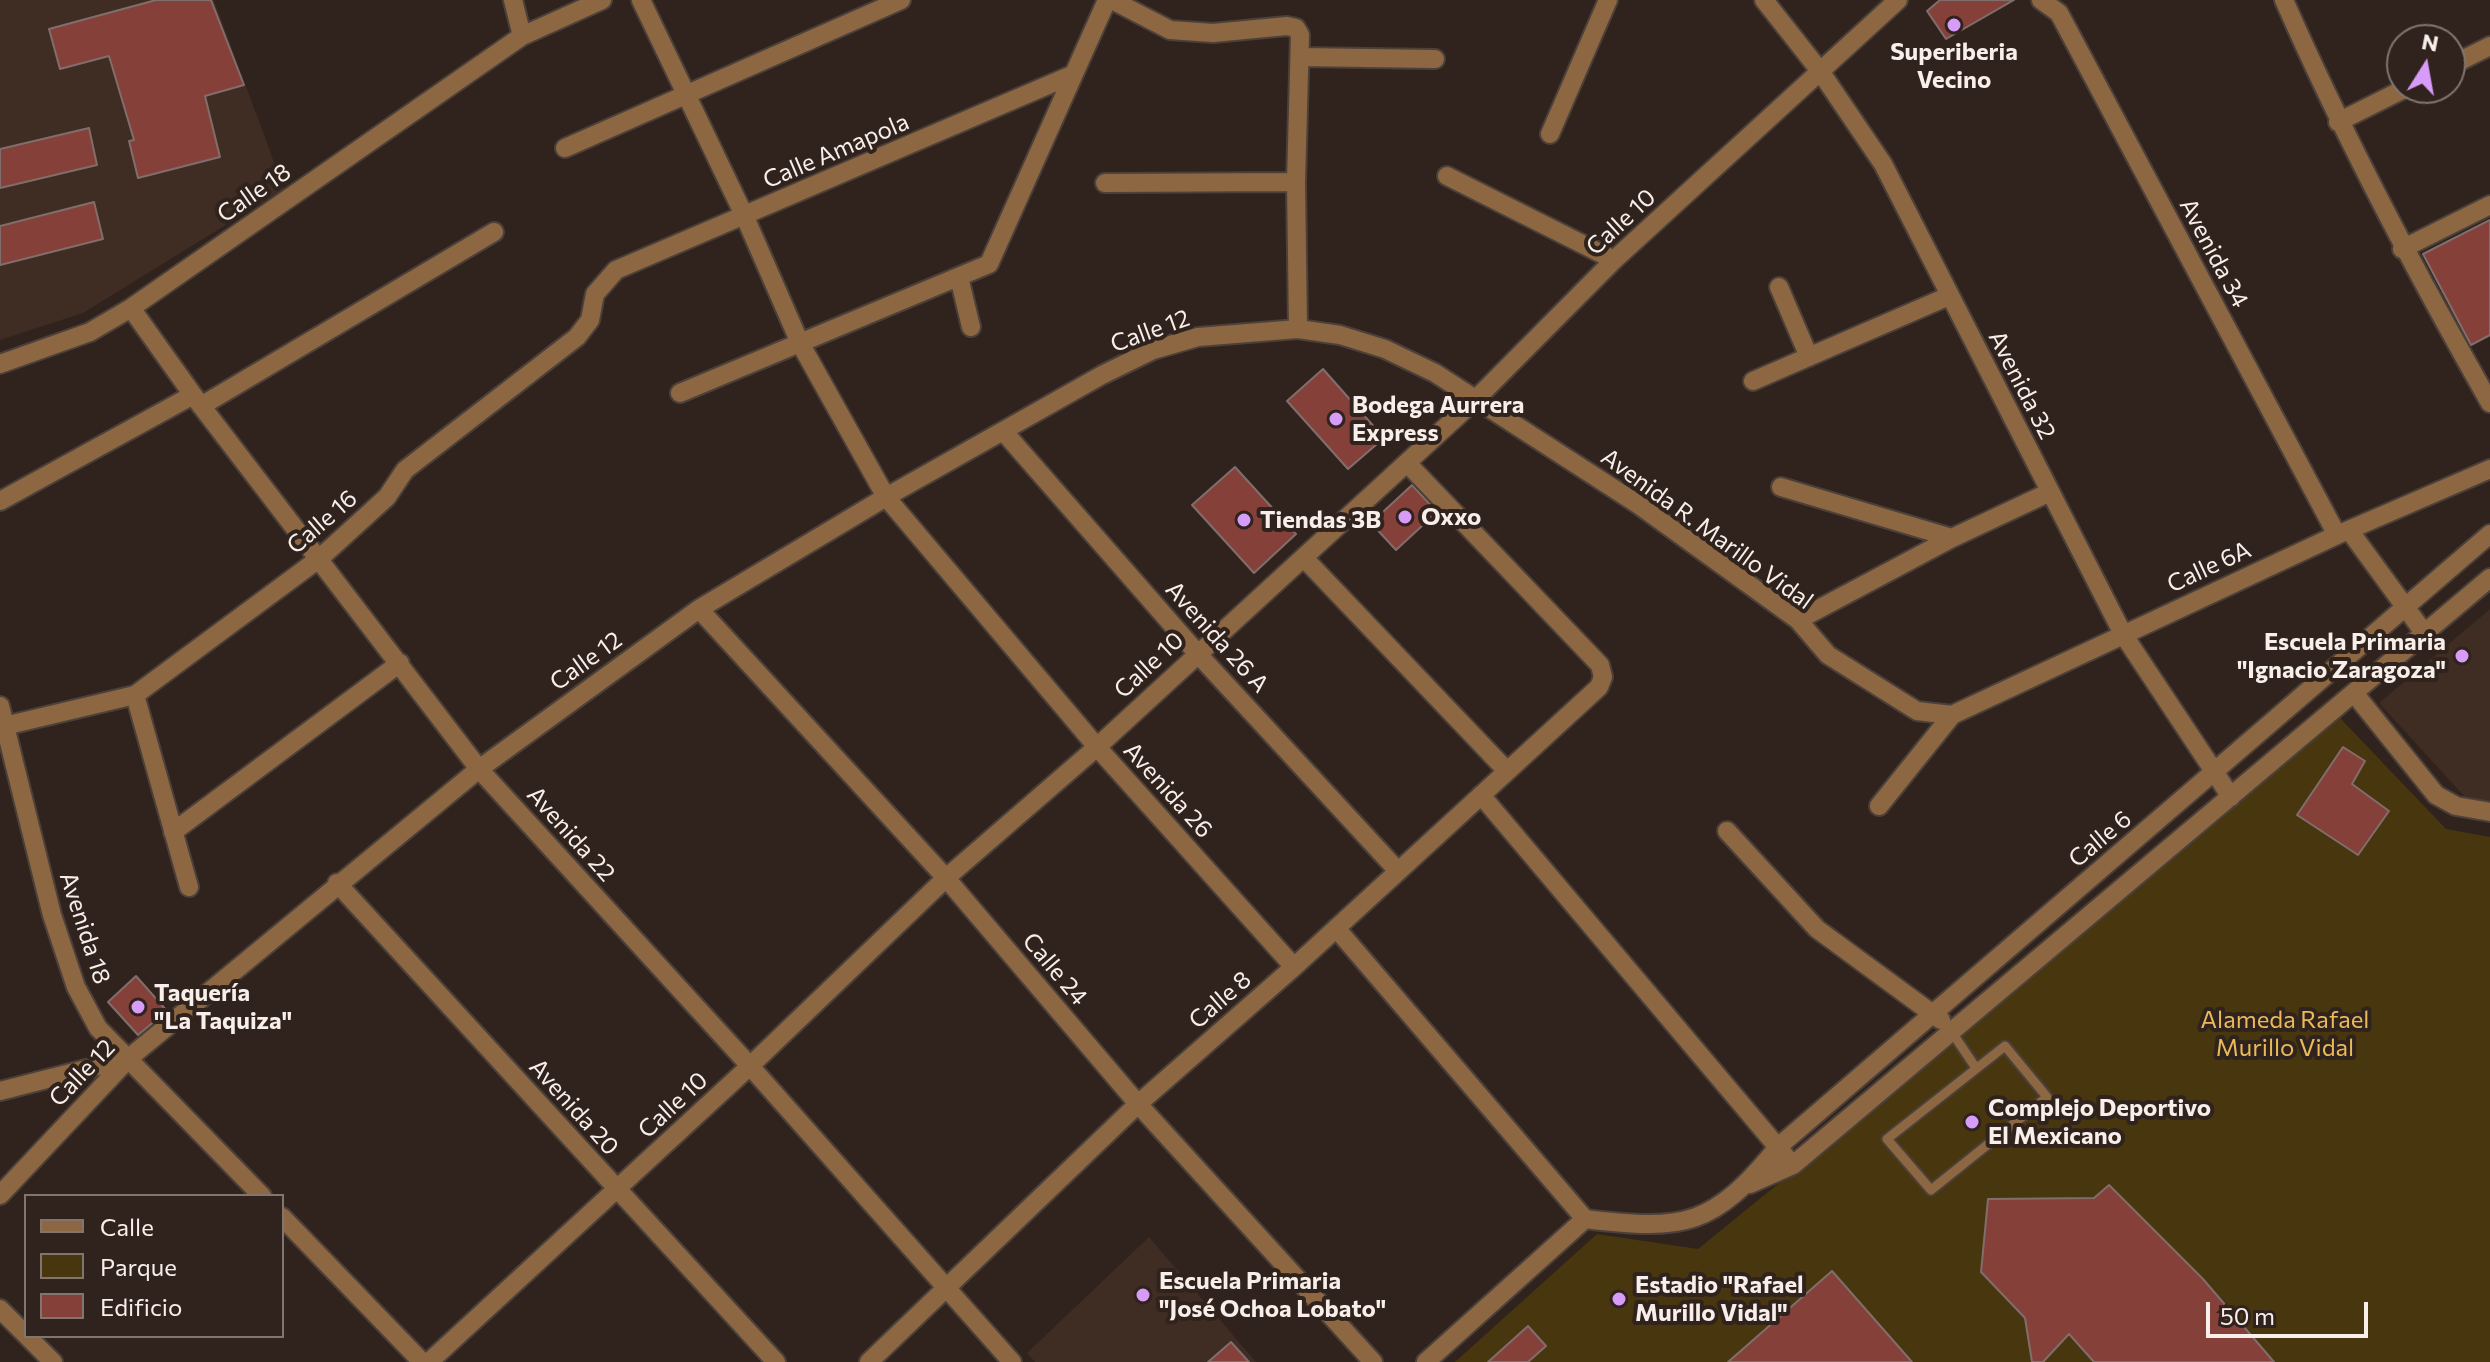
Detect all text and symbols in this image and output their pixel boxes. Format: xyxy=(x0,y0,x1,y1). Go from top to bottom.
marker: Superiberia Vecino xyxy=(1945,16,1963,34)
north arrow xyxy=(2386,24,2466,104)
text: N xyxy=(2420,27,2441,57)
place label: Superiberia Vecino xyxy=(1890,38,2018,94)
street label: Calle Amapola xyxy=(759,107,913,195)
street label: Calle 18 xyxy=(212,157,296,229)
street label: Calle 10 xyxy=(1580,183,1662,261)
street label: Avenida 34 xyxy=(2173,194,2255,312)
street label: Calle 12 xyxy=(1107,303,1193,359)
street label: Avenida 32 xyxy=(1982,326,2062,444)
place label: Bodega Aurrera Express xyxy=(1352,391,1524,447)
marker: Bodega Aurrera Express xyxy=(1327,410,1345,428)
street label: Avenida R. Marillo Vidal xyxy=(1595,442,1819,616)
street label: Calle 16 xyxy=(281,484,363,560)
place label: Oxxo xyxy=(1421,503,1481,531)
place label: Tiendas 3B xyxy=(1260,506,1381,534)
marker: Oxxo xyxy=(1396,508,1414,526)
marker: Tiendas 3B xyxy=(1235,511,1253,529)
street label: Calle 6A xyxy=(2163,535,2255,599)
street label: Avenida 26 A xyxy=(1159,575,1275,699)
street label: Calle 12 xyxy=(544,625,628,697)
street label: Calle 10 xyxy=(1108,626,1190,704)
place label: Escuela Primaria "Ignacio Zaragoza" xyxy=(2237,628,2446,684)
marker: Escuela Primaria "Ignacio Zaragoza" xyxy=(2453,647,2471,665)
street label: Avenida 26 xyxy=(1118,736,1218,844)
street label: Avenida 22 xyxy=(521,781,621,887)
street label: Calle 6 xyxy=(2063,805,2137,873)
street label: Avenida 18 xyxy=(53,868,117,988)
street label: Calle 24 xyxy=(1016,927,1094,1011)
street label: Calle 8 xyxy=(1183,965,1257,1035)
place label: Taquería "La Taquiza" xyxy=(154,979,292,1035)
marker: Taquería "La Taquiza" xyxy=(129,998,147,1016)
park label: Alameda Rafael Murillo Vidal xyxy=(2201,1006,2369,1062)
street label: Calle 12 xyxy=(43,1034,121,1112)
street label: Avenida 20 xyxy=(523,1053,625,1161)
street label: Calle 10 xyxy=(632,1066,714,1144)
place label: Complejo Deportivo El Mexicano xyxy=(1988,1094,2211,1150)
marker: Complejo Deportivo El Mexicano xyxy=(1963,1113,1981,1131)
legend xyxy=(24,1194,284,1338)
text: Calle xyxy=(100,1212,154,1241)
text: Parque xyxy=(100,1252,177,1281)
place label: Escuela Primaria "José Ochoa Lobato" xyxy=(1159,1267,1386,1323)
place label: Estadio "Rafael Murillo Vidal" xyxy=(1635,1271,1804,1327)
marker: Escuela Primaria "José Ochoa Lobato" xyxy=(1134,1286,1152,1304)
scale bar xyxy=(2210,1286,2372,1336)
marker: Estadio "Rafael Murillo Vidal" xyxy=(1610,1290,1628,1308)
text: Edificio xyxy=(100,1292,182,1321)
text: 50 m xyxy=(2220,1301,2275,1330)

